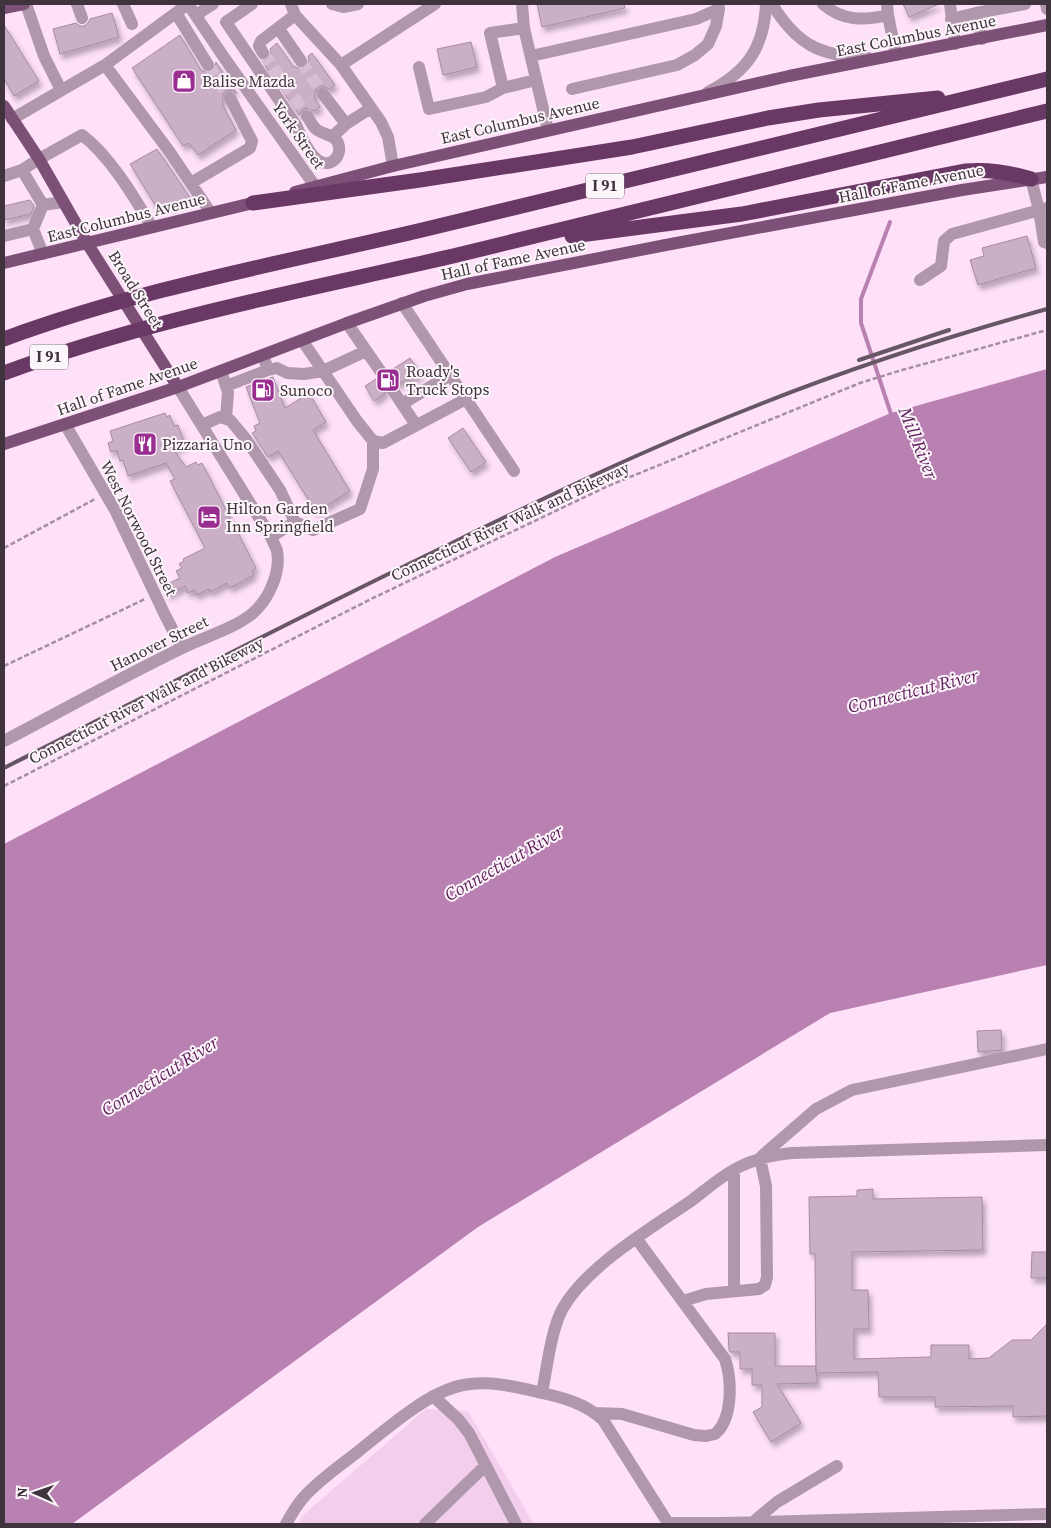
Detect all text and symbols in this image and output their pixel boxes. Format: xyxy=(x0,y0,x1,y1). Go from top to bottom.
street label: East Columbus Avenue xyxy=(834,9,998,61)
shop icon: Balise Mazda xyxy=(171,68,197,94)
place label: Balise Mazda xyxy=(202,70,296,92)
street label: East Columbus Avenue xyxy=(438,91,602,149)
street label: York Street xyxy=(268,97,331,174)
street label: Hall of Fame Avenue xyxy=(837,158,985,208)
road number: I 91 xyxy=(586,174,624,198)
street label: East Columbus Avenue xyxy=(45,187,207,247)
street label: Hall of Fame Avenue xyxy=(439,233,587,285)
street label: Broad Street xyxy=(103,246,169,333)
road number: I 91 xyxy=(30,344,68,370)
street label: Hall of Fame Avenue xyxy=(54,352,200,420)
place label: Roady's Truck Stops xyxy=(406,360,489,400)
fuel station icon: Roady's Truck Stops xyxy=(375,367,401,393)
fuel station icon: Sunoco xyxy=(250,377,276,403)
place label: Sunoco xyxy=(280,379,333,401)
water label: Mill River xyxy=(892,402,945,484)
restaurant icon: Pizzaria Uno xyxy=(132,431,158,457)
place label: Pizzaria Uno xyxy=(162,433,252,455)
street label: Connecticut River Walk and Bikeway xyxy=(387,456,634,586)
street label: West Norwood Street xyxy=(95,457,183,600)
place label: Hilton Garden Inn Springfield xyxy=(226,497,334,537)
hotel icon: Hilton Garden Inn Springfield xyxy=(196,504,222,530)
street label: Hanover Street xyxy=(106,609,212,676)
street label: Connecticut River Walk and Bikeway xyxy=(25,631,268,769)
water label: Connecticut River xyxy=(845,662,981,719)
water label: Connecticut River xyxy=(440,818,568,907)
water label: Connecticut River xyxy=(97,1029,224,1122)
north arrow xyxy=(10,1468,60,1518)
text: N xyxy=(12,1487,32,1498)

